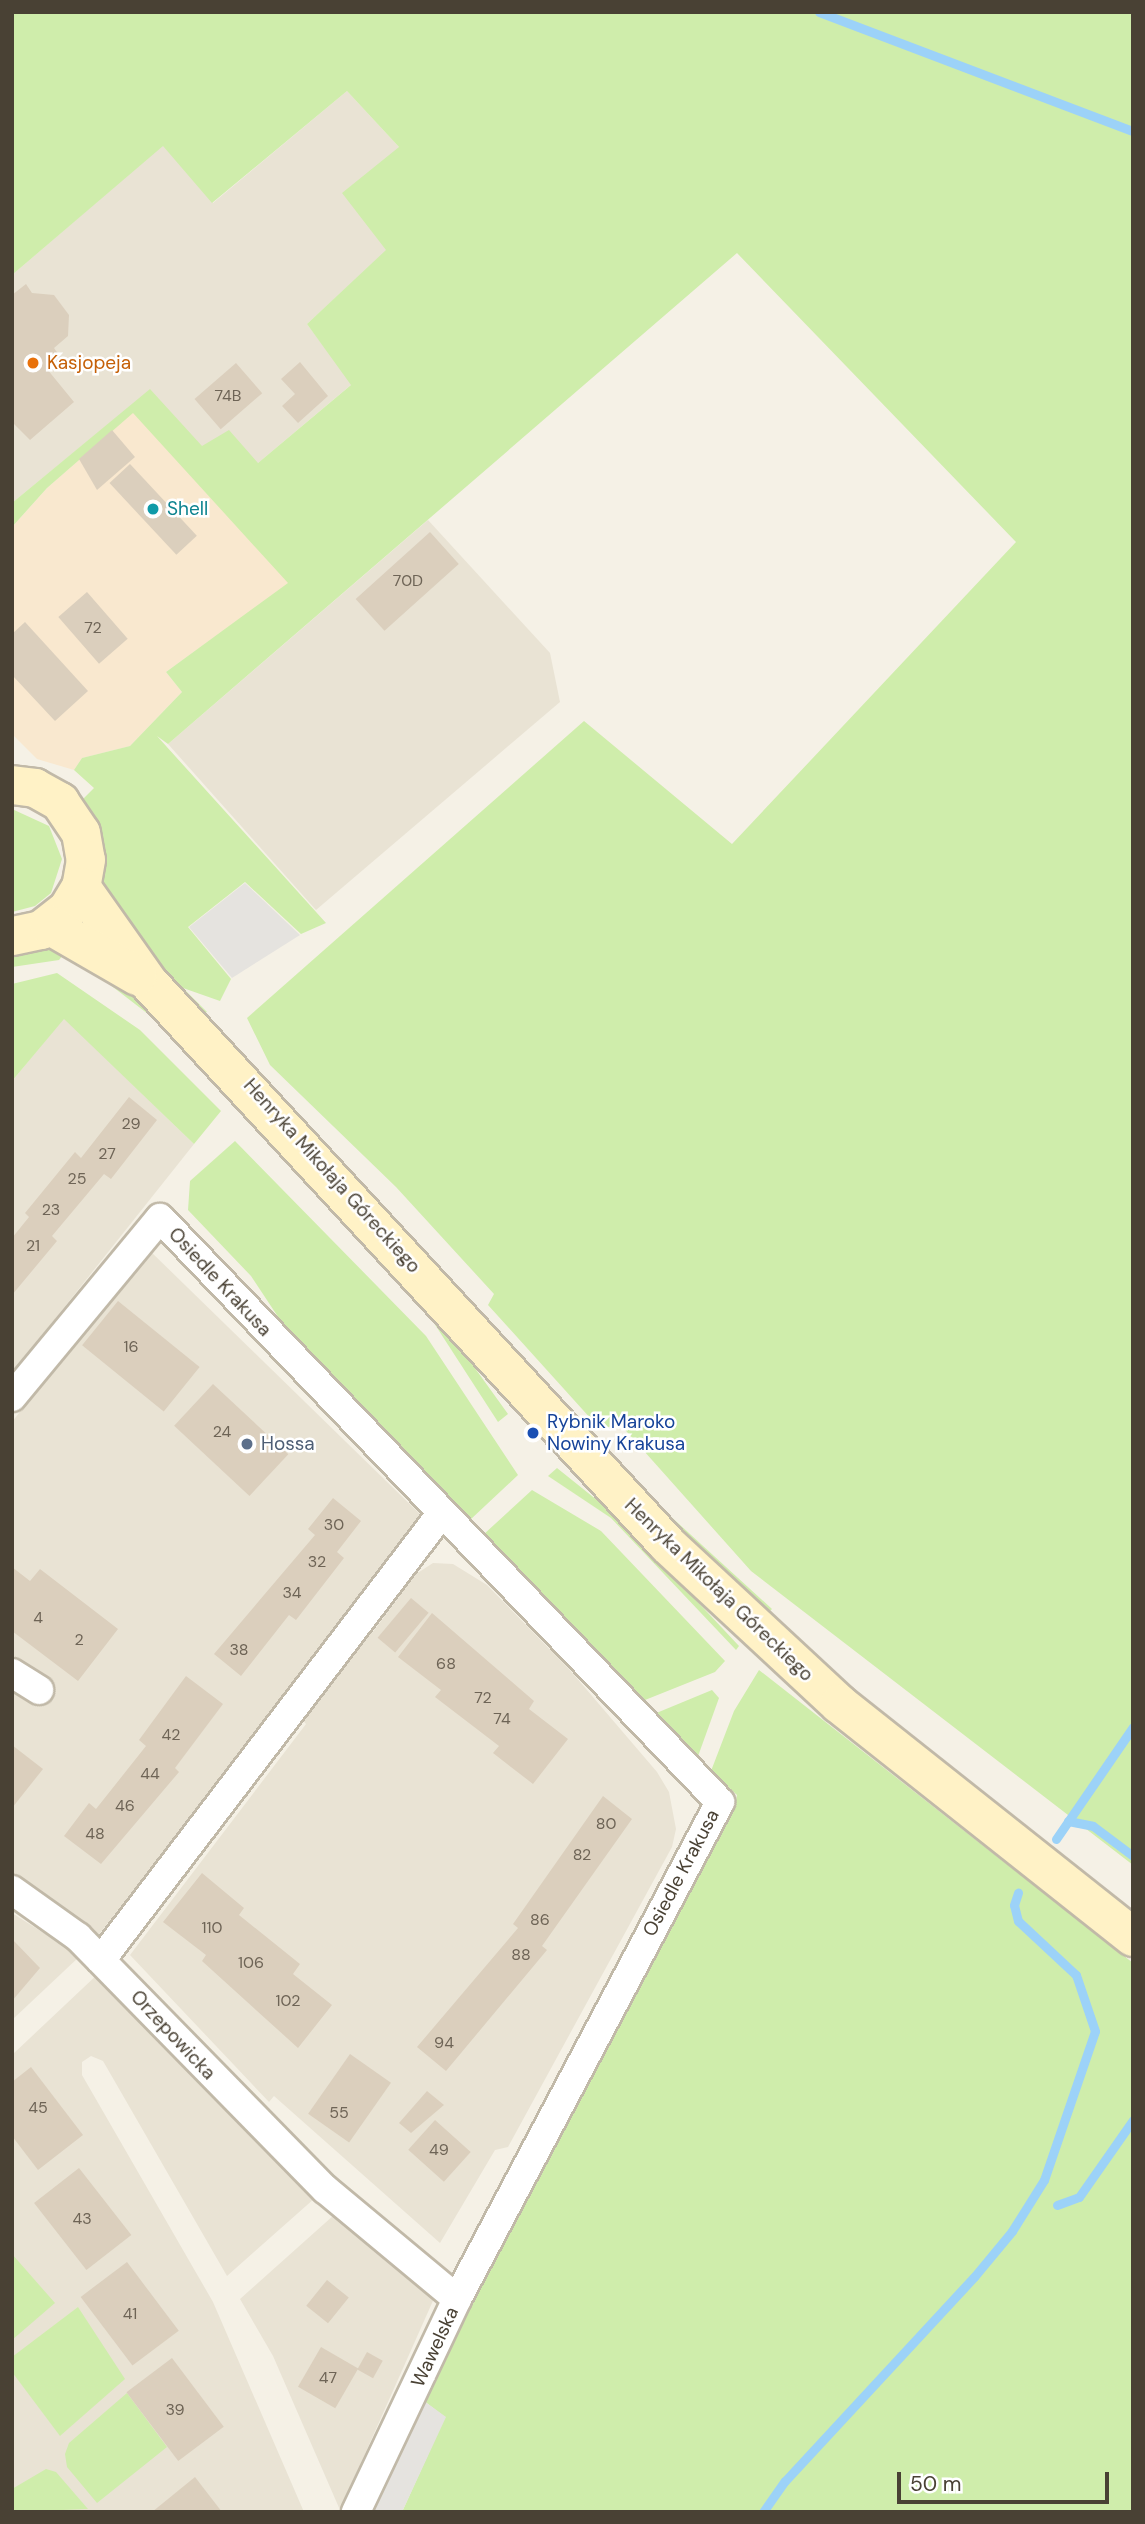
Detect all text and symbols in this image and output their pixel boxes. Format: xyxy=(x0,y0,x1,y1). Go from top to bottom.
place label: Kasjopeja xyxy=(47,352,131,374)
marker: Kasjopeja xyxy=(25,355,41,371)
house number: 74B xyxy=(215,386,241,406)
place label: Shell xyxy=(167,498,208,520)
marker: Shell xyxy=(145,501,161,517)
house number: 70D xyxy=(393,571,423,591)
house number: 72 xyxy=(84,618,102,638)
street label: Henryka Mikołaja Góreckiego xyxy=(239,1074,425,1278)
house number: 29 xyxy=(121,1114,141,1134)
house number: 27 xyxy=(98,1144,116,1164)
house number: 25 xyxy=(68,1169,86,1189)
house number: 23 xyxy=(42,1200,60,1220)
street label: Osiedle Krakusa xyxy=(164,1223,276,1341)
house number: 21 xyxy=(26,1236,40,1256)
house number: 16 xyxy=(123,1337,139,1357)
place label: Rybnik Maroko Nowiny Krakusa xyxy=(547,1411,685,1455)
house number: 24 xyxy=(213,1422,231,1442)
marker: Rybnik Maroko Nowiny Krakusa xyxy=(525,1425,541,1441)
place label: Hossa xyxy=(261,1433,315,1455)
marker: Hossa xyxy=(239,1436,255,1452)
street label: Henryka Mikołaja Góreckiego xyxy=(620,1494,818,1686)
house number: 30 xyxy=(324,1515,344,1535)
house number: 32 xyxy=(308,1552,326,1572)
house number: 34 xyxy=(282,1583,302,1603)
house number: 4 xyxy=(33,1608,43,1628)
house number: 2 xyxy=(74,1630,84,1650)
house number: 38 xyxy=(229,1640,249,1660)
house number: 68 xyxy=(436,1654,456,1674)
house number: 72 xyxy=(474,1688,492,1708)
house number: 74 xyxy=(493,1709,511,1729)
house number: 42 xyxy=(162,1725,180,1745)
house number: 44 xyxy=(140,1764,160,1784)
house number: 46 xyxy=(115,1796,135,1816)
street label: Osiedle Krakusa xyxy=(638,1806,724,1940)
house number: 80 xyxy=(596,1814,616,1834)
house number: 48 xyxy=(85,1824,105,1844)
house number: 82 xyxy=(573,1845,591,1865)
house number: 86 xyxy=(530,1910,550,1930)
house number: 110 xyxy=(202,1918,222,1938)
house number: 88 xyxy=(511,1945,531,1965)
house number: 106 xyxy=(238,1953,264,1973)
street label: Orzepowicka xyxy=(126,1986,220,2084)
house number: 102 xyxy=(276,1991,300,2011)
house number: 94 xyxy=(434,2033,454,2053)
house number: 45 xyxy=(28,2098,48,2118)
house number: 55 xyxy=(329,2103,349,2123)
house number: 49 xyxy=(429,2140,449,2160)
house number: 43 xyxy=(72,2209,92,2229)
street label: Wawelska xyxy=(406,2303,464,2391)
house number: 41 xyxy=(123,2304,137,2324)
house number: 47 xyxy=(319,2368,337,2388)
house number: 39 xyxy=(165,2400,185,2420)
scale bar xyxy=(900,2458,1112,2502)
text: 50 m xyxy=(910,2470,961,2498)

